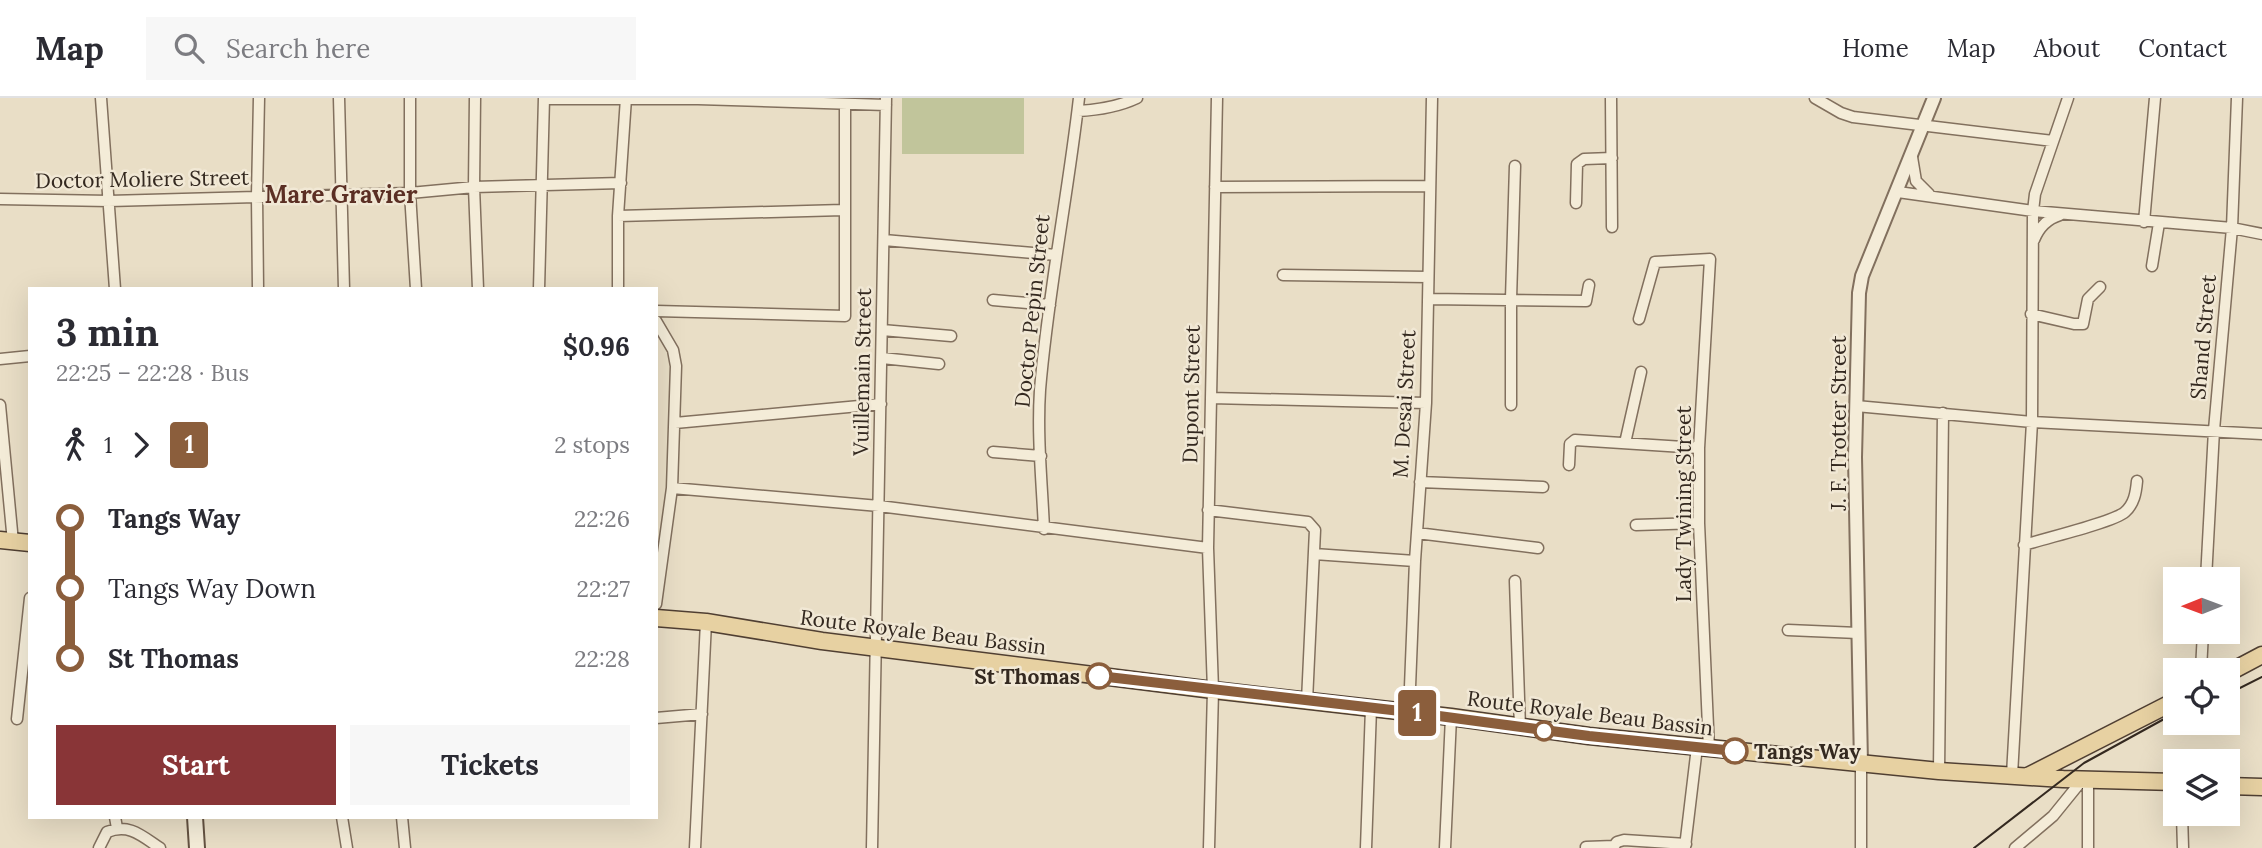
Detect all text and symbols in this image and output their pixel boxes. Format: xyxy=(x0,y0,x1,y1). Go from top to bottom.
search box xyxy=(146,17,636,80)
text: Map xyxy=(35,27,104,69)
icon: search xyxy=(170,29,208,67)
text: Search here xyxy=(226,32,370,65)
text: Home xyxy=(1842,33,1909,64)
text: Map xyxy=(1947,33,1996,64)
text: About xyxy=(2034,33,2100,64)
text: Contact xyxy=(2138,33,2227,64)
street label: Doctor Moliere Street xyxy=(35,164,250,194)
district label: Mare Gravier xyxy=(264,179,418,210)
street label: Doctor Pepin Street xyxy=(1008,212,1056,409)
street label: Shand Street xyxy=(2184,272,2222,401)
street label: Vuillemain Street xyxy=(847,287,877,457)
text: 3 min xyxy=(56,308,159,356)
street label: Dupont Street xyxy=(1176,324,1206,464)
street label: M. Desai Street xyxy=(1387,328,1421,479)
text: $0.96 xyxy=(563,330,630,363)
street label: J. F. Trotter Street xyxy=(1825,334,1852,512)
text: 22:25 – 22:28 · Bus xyxy=(56,358,249,387)
street label: Lady Twining Street xyxy=(1670,405,1697,602)
icon: walk xyxy=(56,426,94,464)
icon: forward xyxy=(122,426,160,464)
text: 1 xyxy=(184,429,194,460)
text: 1 xyxy=(104,430,112,459)
text: 2 stops xyxy=(554,430,630,459)
text: Tangs Way xyxy=(108,502,240,535)
text: 22:26 xyxy=(574,504,630,533)
north arrow xyxy=(2163,567,2240,644)
map controls xyxy=(2163,567,2240,826)
text: Tangs Way Down xyxy=(108,572,316,605)
text: 22:27 xyxy=(577,574,630,603)
street label: Route Royale Beau Bassin xyxy=(798,604,1048,661)
text: St Thomas xyxy=(108,642,239,675)
text: 22:28 xyxy=(574,644,630,673)
button: locate xyxy=(2163,658,2240,735)
place label: St Thomas xyxy=(974,663,1080,690)
marker: St Thomas xyxy=(1086,663,1112,689)
street label: Route Royale Beau Bassin xyxy=(1465,685,1715,742)
line badge: 1 xyxy=(1394,690,1440,736)
text: 1 xyxy=(1412,697,1422,728)
unlabelled marker xyxy=(1534,721,1554,741)
button: Start xyxy=(56,725,336,805)
button: Tickets xyxy=(350,725,630,805)
marker: Tangs Way xyxy=(1722,738,1748,764)
place label: Tangs Way xyxy=(1754,738,1861,765)
button: layers xyxy=(2163,749,2240,826)

